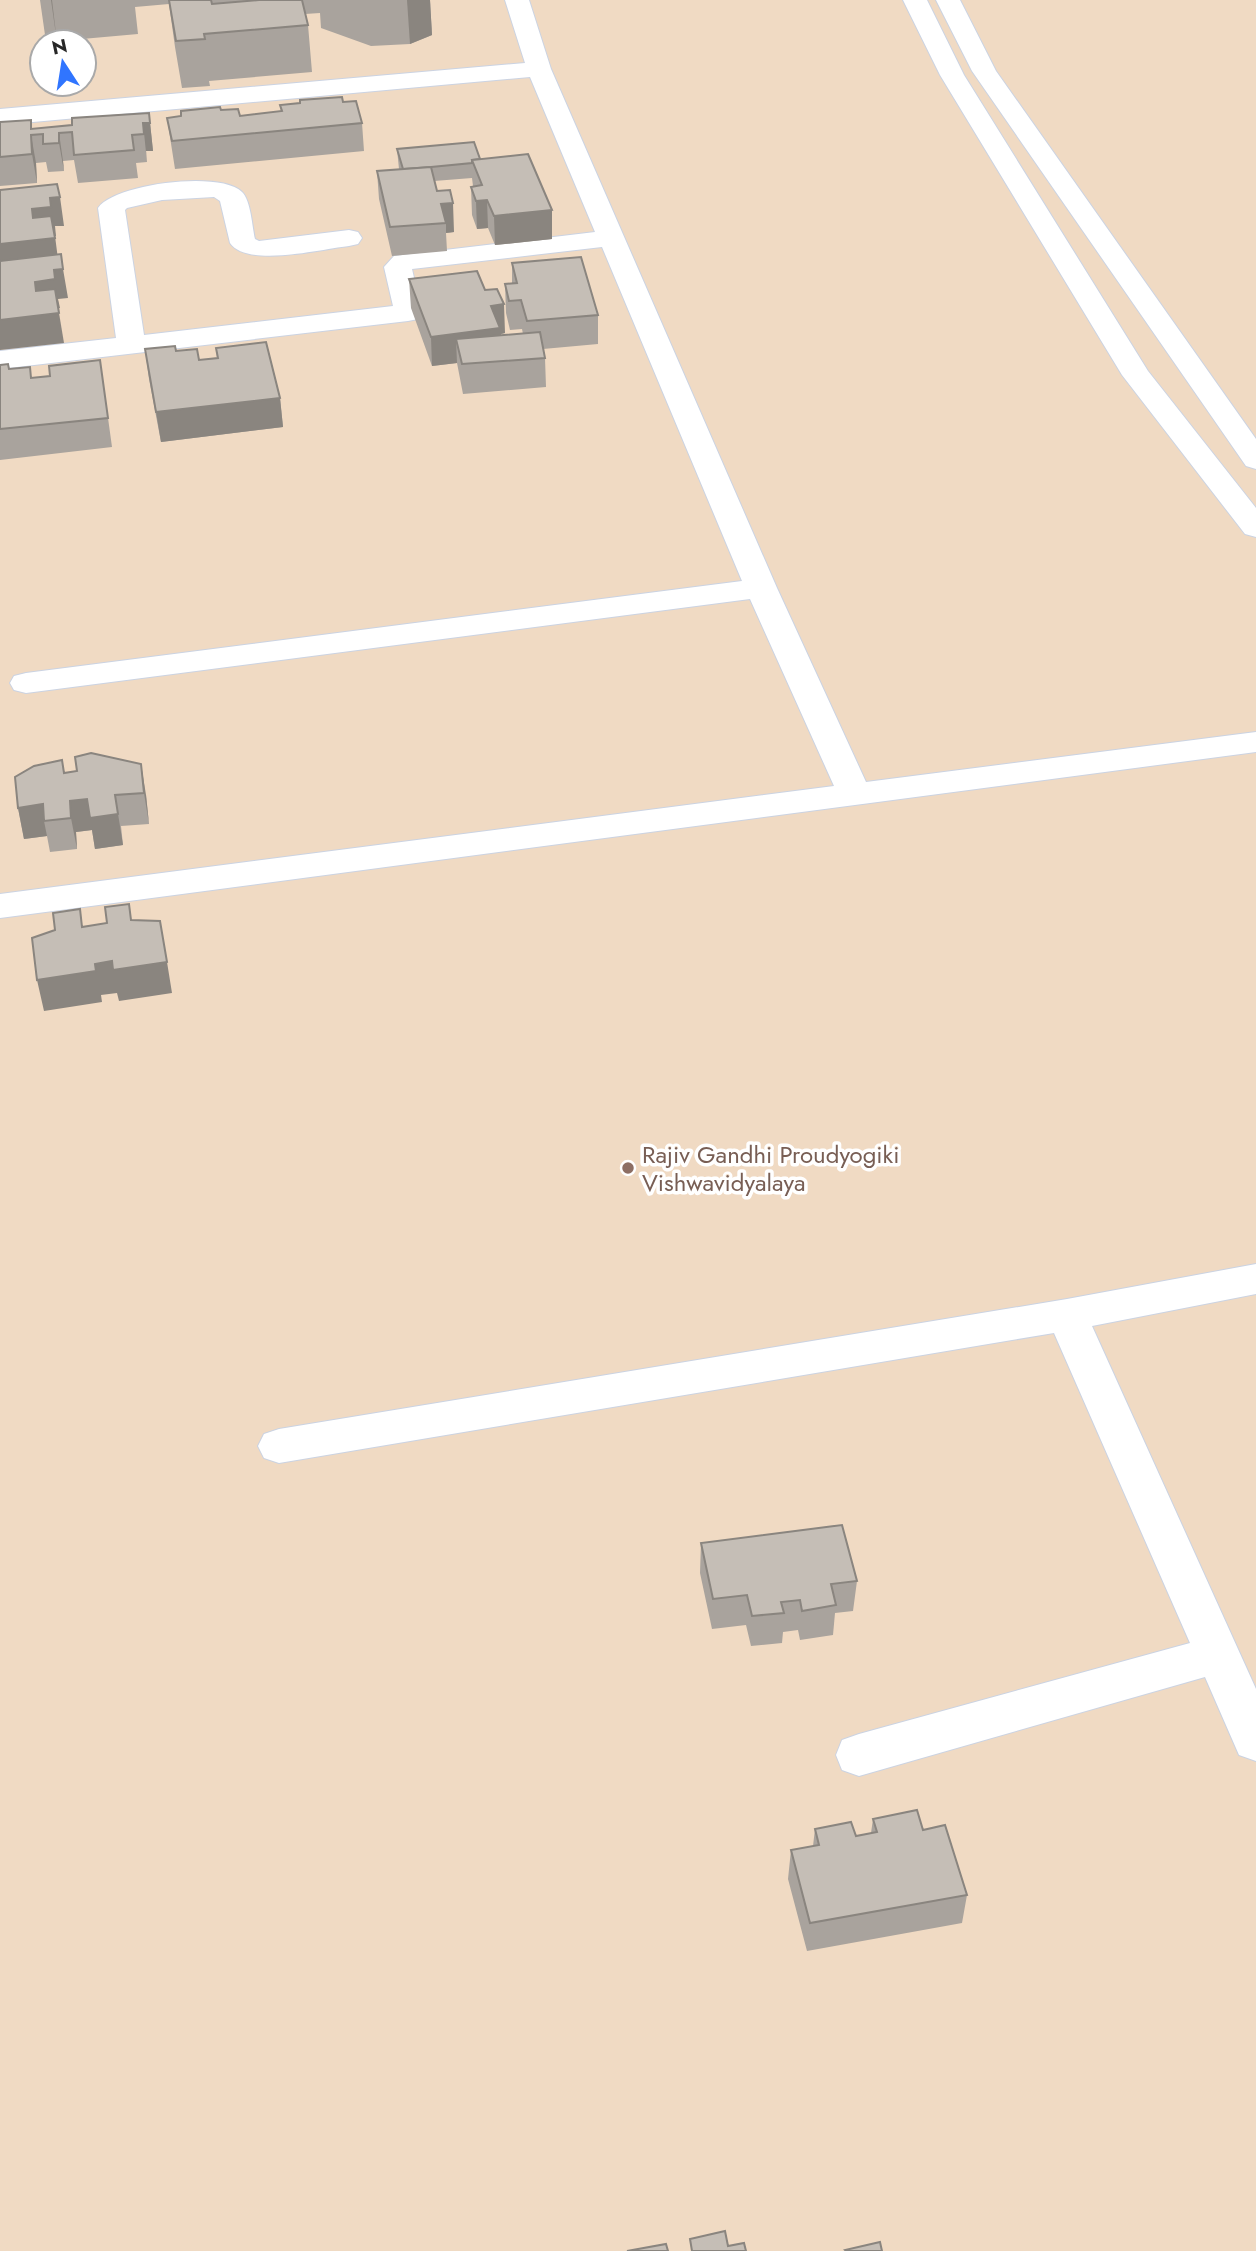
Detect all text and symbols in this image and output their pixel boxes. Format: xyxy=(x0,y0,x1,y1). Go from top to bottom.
north arrow xyxy=(28,28,98,98)
text: N xyxy=(49,32,70,62)
place label: Rajiv Gandhi Proudyogiki Vishwavidyalaya xyxy=(642,1137,899,1200)
marker: Rajiv Gandhi Proudyogiki Vishwavidyalaya xyxy=(620,1160,636,1176)

